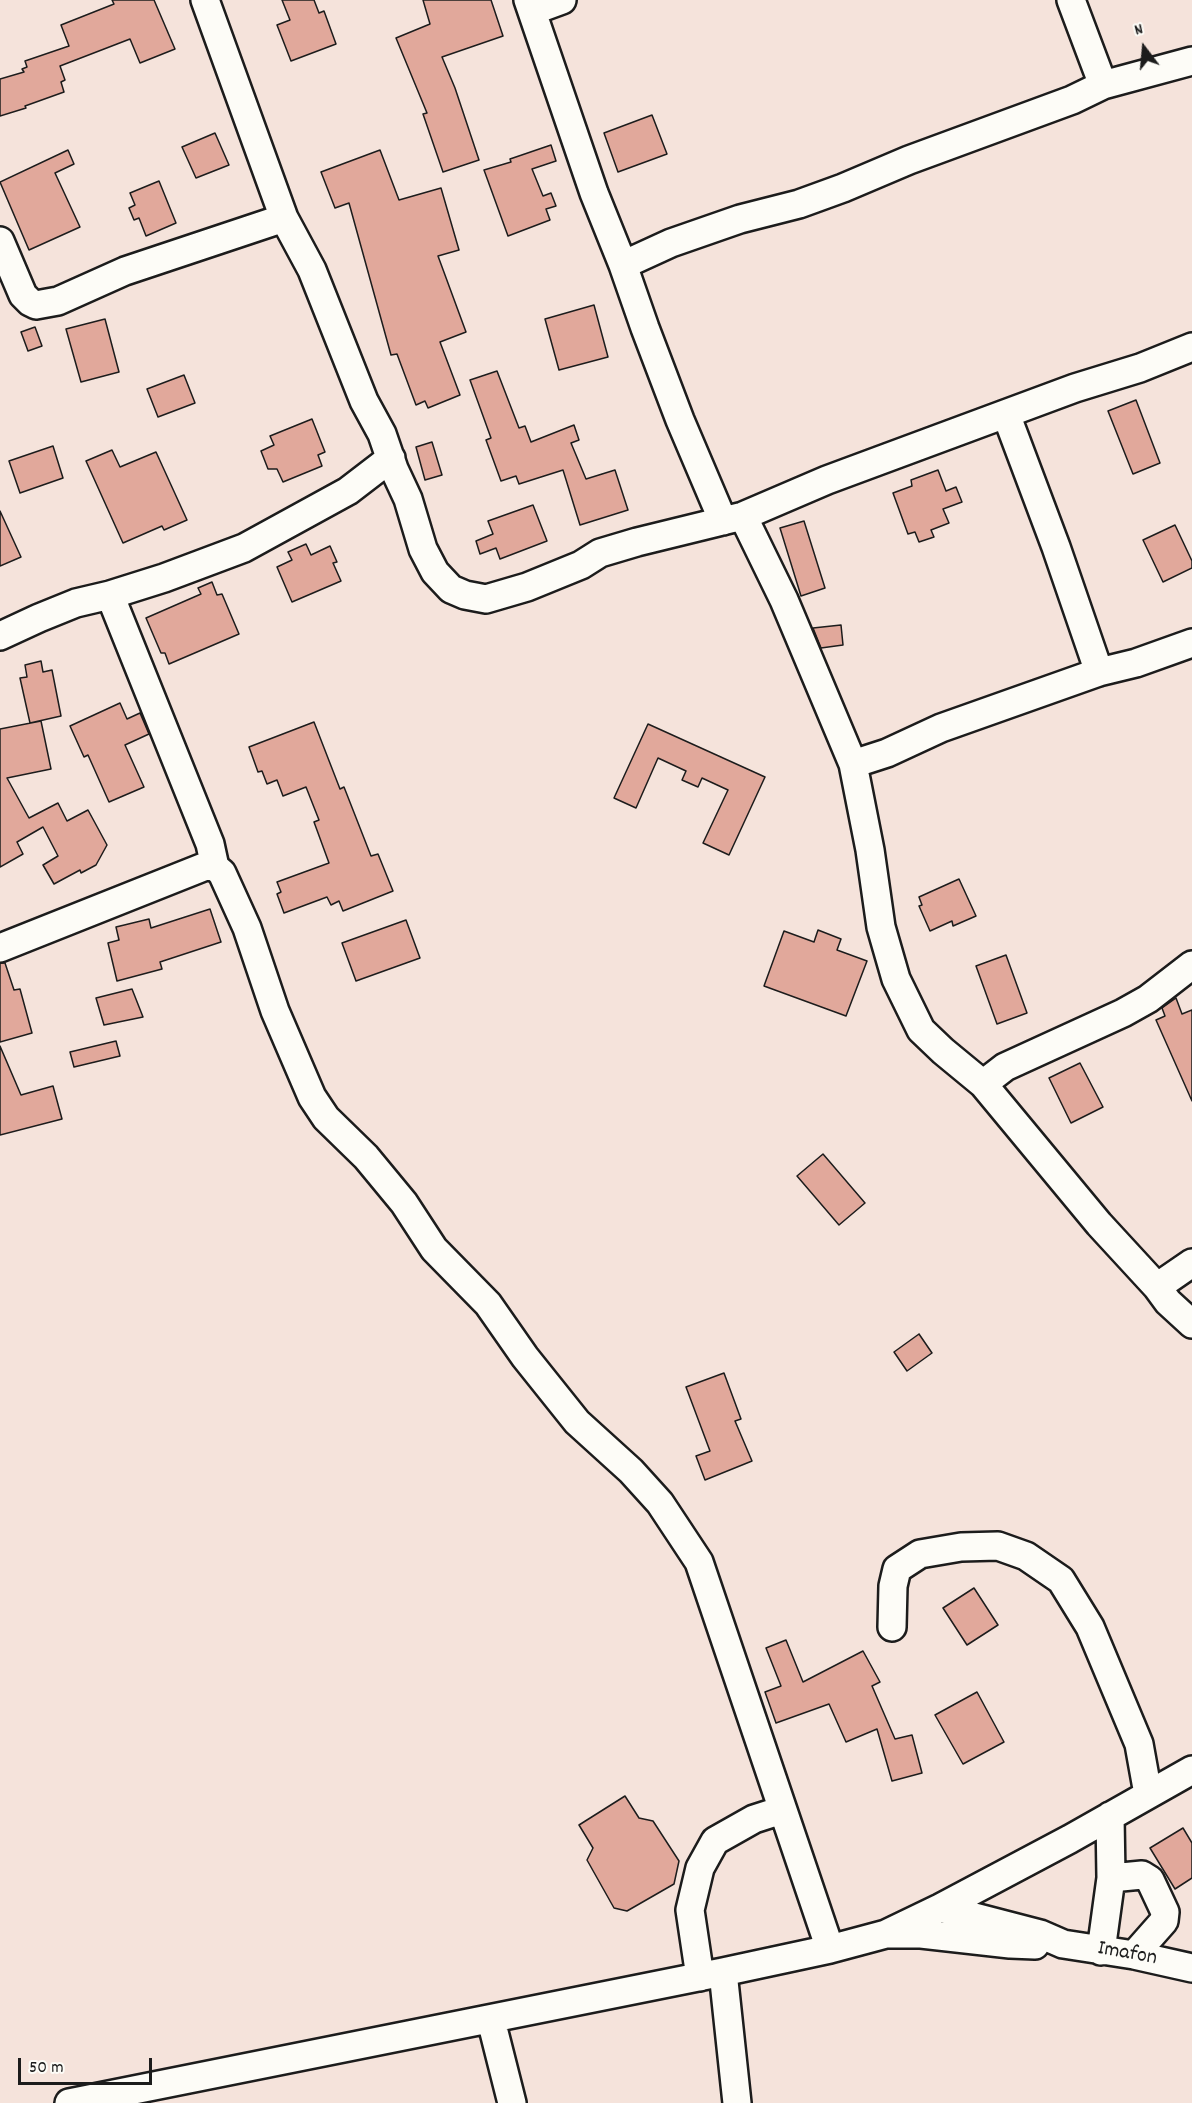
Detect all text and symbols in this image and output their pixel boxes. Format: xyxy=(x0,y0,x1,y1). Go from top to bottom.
north arrow xyxy=(1114,18,1174,78)
text: N xyxy=(1132,18,1146,42)
street label: Imafon xyxy=(1095,1937,1159,1973)
scale bar xyxy=(21,2046,154,2084)
text: 50 m xyxy=(29,2056,64,2081)

